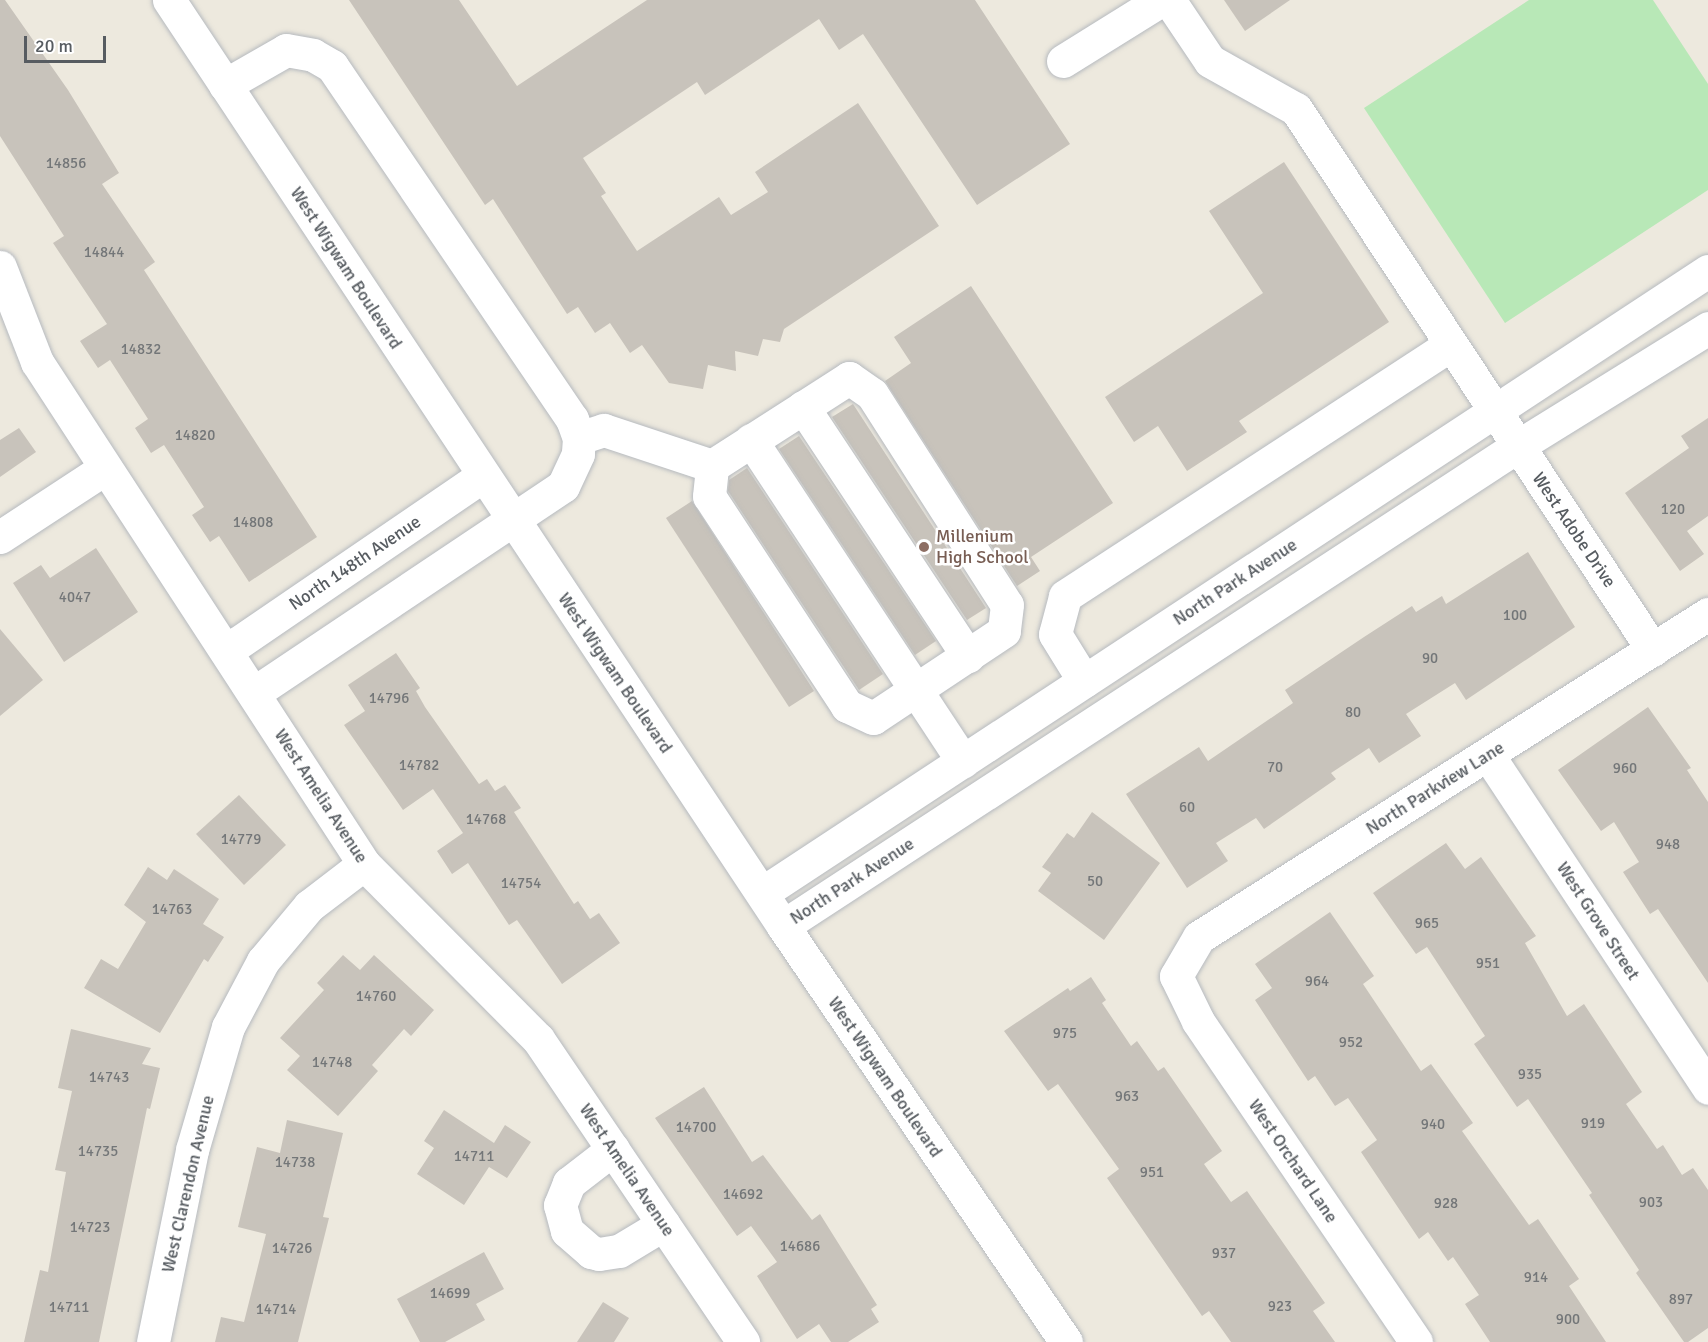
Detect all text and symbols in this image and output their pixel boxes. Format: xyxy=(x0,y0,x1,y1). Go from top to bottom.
scale bar xyxy=(27,24,110,62)
text: 20 m xyxy=(35,35,73,57)
house number: 14856 xyxy=(46,155,86,173)
street label: West Wigwam Boulevard xyxy=(285,183,407,353)
house number: 14844 xyxy=(84,244,124,262)
house number: 14832 xyxy=(121,341,161,359)
house number: 14820 xyxy=(175,427,215,445)
street label: West Adobe Drive xyxy=(1528,468,1620,592)
house number: 120 xyxy=(1661,501,1685,519)
street label: North 148th Avenue xyxy=(285,511,425,615)
house number: 14808 xyxy=(233,514,273,532)
place label: Millenium High School xyxy=(936,526,1029,568)
street label: North Park Avenue xyxy=(1169,534,1301,630)
marker: Millenium High School xyxy=(917,540,931,554)
house number: 4047 xyxy=(59,589,91,607)
street label: West Wigwam Boulevard xyxy=(553,589,677,757)
house number: 100 xyxy=(1503,607,1527,625)
house number: 90 xyxy=(1422,650,1438,668)
house number: 14796 xyxy=(369,690,409,708)
house number: 80 xyxy=(1345,704,1361,722)
street label: West Amelia Avenue xyxy=(270,725,372,867)
street label: North Parkview Lane xyxy=(1362,737,1508,839)
house number: 14782 xyxy=(399,757,439,775)
house number: 70 xyxy=(1267,759,1283,777)
house number: 960 xyxy=(1613,760,1637,778)
house number: 60 xyxy=(1179,799,1195,817)
house number: 14768 xyxy=(466,811,506,829)
house number: 14779 xyxy=(221,831,261,849)
street label: North Park Avenue xyxy=(786,833,918,929)
house number: 948 xyxy=(1656,836,1680,854)
street label: West Grove Street xyxy=(1552,858,1644,984)
house number: 50 xyxy=(1087,873,1103,891)
house number: 14754 xyxy=(501,875,541,893)
house number: 14763 xyxy=(152,901,192,919)
house number: 965 xyxy=(1415,915,1439,933)
house number: 951 xyxy=(1476,955,1500,973)
house number: 964 xyxy=(1305,973,1329,991)
house number: 14760 xyxy=(356,988,396,1006)
street label: West Wigwam Boulevard xyxy=(823,993,947,1161)
house number: 975 xyxy=(1053,1025,1077,1043)
house number: 952 xyxy=(1339,1034,1363,1052)
house number: 14748 xyxy=(312,1054,352,1072)
house number: 935 xyxy=(1518,1066,1542,1084)
house number: 14743 xyxy=(89,1069,129,1087)
house number: 963 xyxy=(1115,1088,1139,1106)
street label: West Clarendon Avenue xyxy=(157,1093,219,1275)
street label: West Orchard Lane xyxy=(1244,1095,1342,1227)
street label: West Amelia Avenue xyxy=(575,1099,679,1241)
house number: 919 xyxy=(1581,1115,1605,1133)
house number: 940 xyxy=(1421,1116,1445,1134)
house number: 14700 xyxy=(676,1119,716,1137)
house number: 14735 xyxy=(78,1143,118,1161)
house number: 14711 xyxy=(454,1148,494,1166)
house number: 14738 xyxy=(275,1154,315,1172)
house number: 951 xyxy=(1140,1164,1164,1182)
house number: 14692 xyxy=(723,1186,763,1204)
house number: 903 xyxy=(1639,1194,1663,1212)
house number: 928 xyxy=(1434,1195,1458,1213)
house number: 14723 xyxy=(70,1219,110,1237)
house number: 14686 xyxy=(780,1238,820,1256)
house number: 14726 xyxy=(272,1240,312,1258)
house number: 937 xyxy=(1212,1245,1236,1263)
house number: 914 xyxy=(1524,1269,1548,1287)
house number: 14699 xyxy=(430,1285,470,1303)
house number: 897 xyxy=(1669,1291,1693,1309)
house number: 923 xyxy=(1268,1298,1292,1316)
house number: 14711 xyxy=(49,1299,89,1317)
house number: 14714 xyxy=(256,1301,296,1319)
house number: 900 xyxy=(1556,1311,1580,1329)

